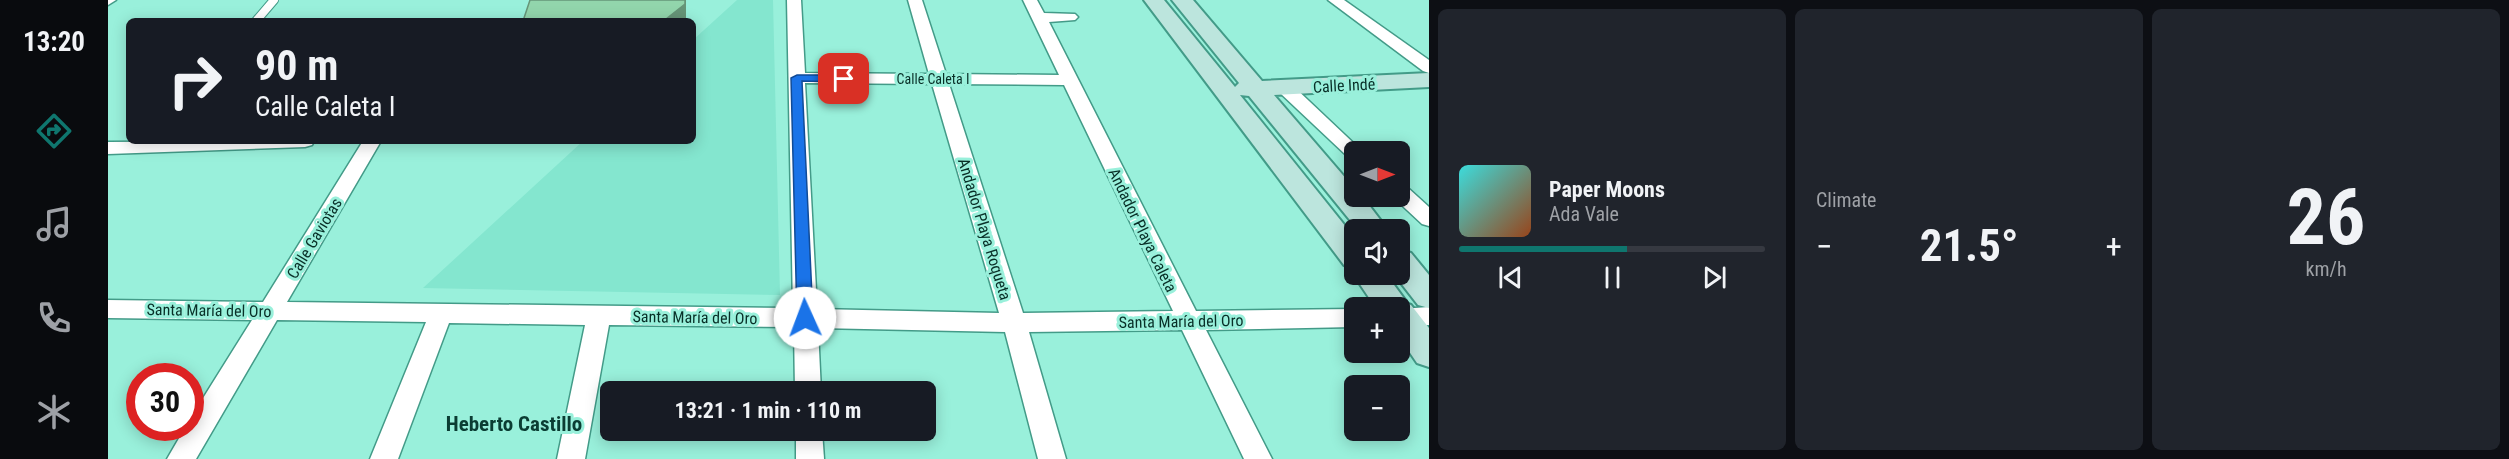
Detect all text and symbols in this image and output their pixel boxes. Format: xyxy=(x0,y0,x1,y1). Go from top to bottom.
text: 13:20 xyxy=(23,26,85,58)
text: 90 m xyxy=(255,41,338,90)
icon: right xyxy=(156,42,234,120)
pin xyxy=(818,53,869,104)
icon: arrive xyxy=(827,62,860,95)
street label: Calle Caleta I xyxy=(897,71,969,87)
street label: Calle Indé xyxy=(1312,74,1376,97)
text: Calle Caleta I xyxy=(255,91,395,123)
icon: directions xyxy=(33,110,75,152)
north arrow xyxy=(1344,141,1410,207)
map controls xyxy=(1344,141,1410,441)
street label: Andador Playa Roqueta xyxy=(954,156,1015,302)
street label: Andador Playa Caleta xyxy=(1104,165,1181,295)
text: 26 xyxy=(2287,172,2365,263)
text: Paper Moons xyxy=(1549,177,1665,202)
text: Climate xyxy=(1816,188,1876,212)
street label: Calle Gaviotas xyxy=(283,195,346,282)
text: Ada Vale xyxy=(1549,202,1619,226)
icon: music xyxy=(33,203,75,245)
button: sound xyxy=(1344,219,1410,285)
text: 21.5° xyxy=(1920,219,2018,272)
text: − xyxy=(1816,227,1833,266)
text: + xyxy=(2106,227,2122,266)
text: km/h xyxy=(2305,257,2347,281)
icon: previous xyxy=(1494,261,1527,294)
icon: pause xyxy=(1596,261,1629,294)
icon: next xyxy=(1698,261,1731,294)
position arrow xyxy=(773,286,837,350)
icon: phone xyxy=(33,297,75,339)
button: + xyxy=(1344,297,1410,363)
street label: Santa María del Oro xyxy=(147,300,271,321)
street label: Santa María del Oro xyxy=(633,307,757,328)
street label: Santa María del Oro xyxy=(1119,311,1243,332)
speed limit sign: 30 xyxy=(126,363,204,441)
button: − xyxy=(1344,375,1410,441)
icon: climate xyxy=(33,391,75,433)
text: 13:21 · 1 min · 110 m xyxy=(675,398,861,423)
district label: Heberto Castillo xyxy=(446,412,582,436)

